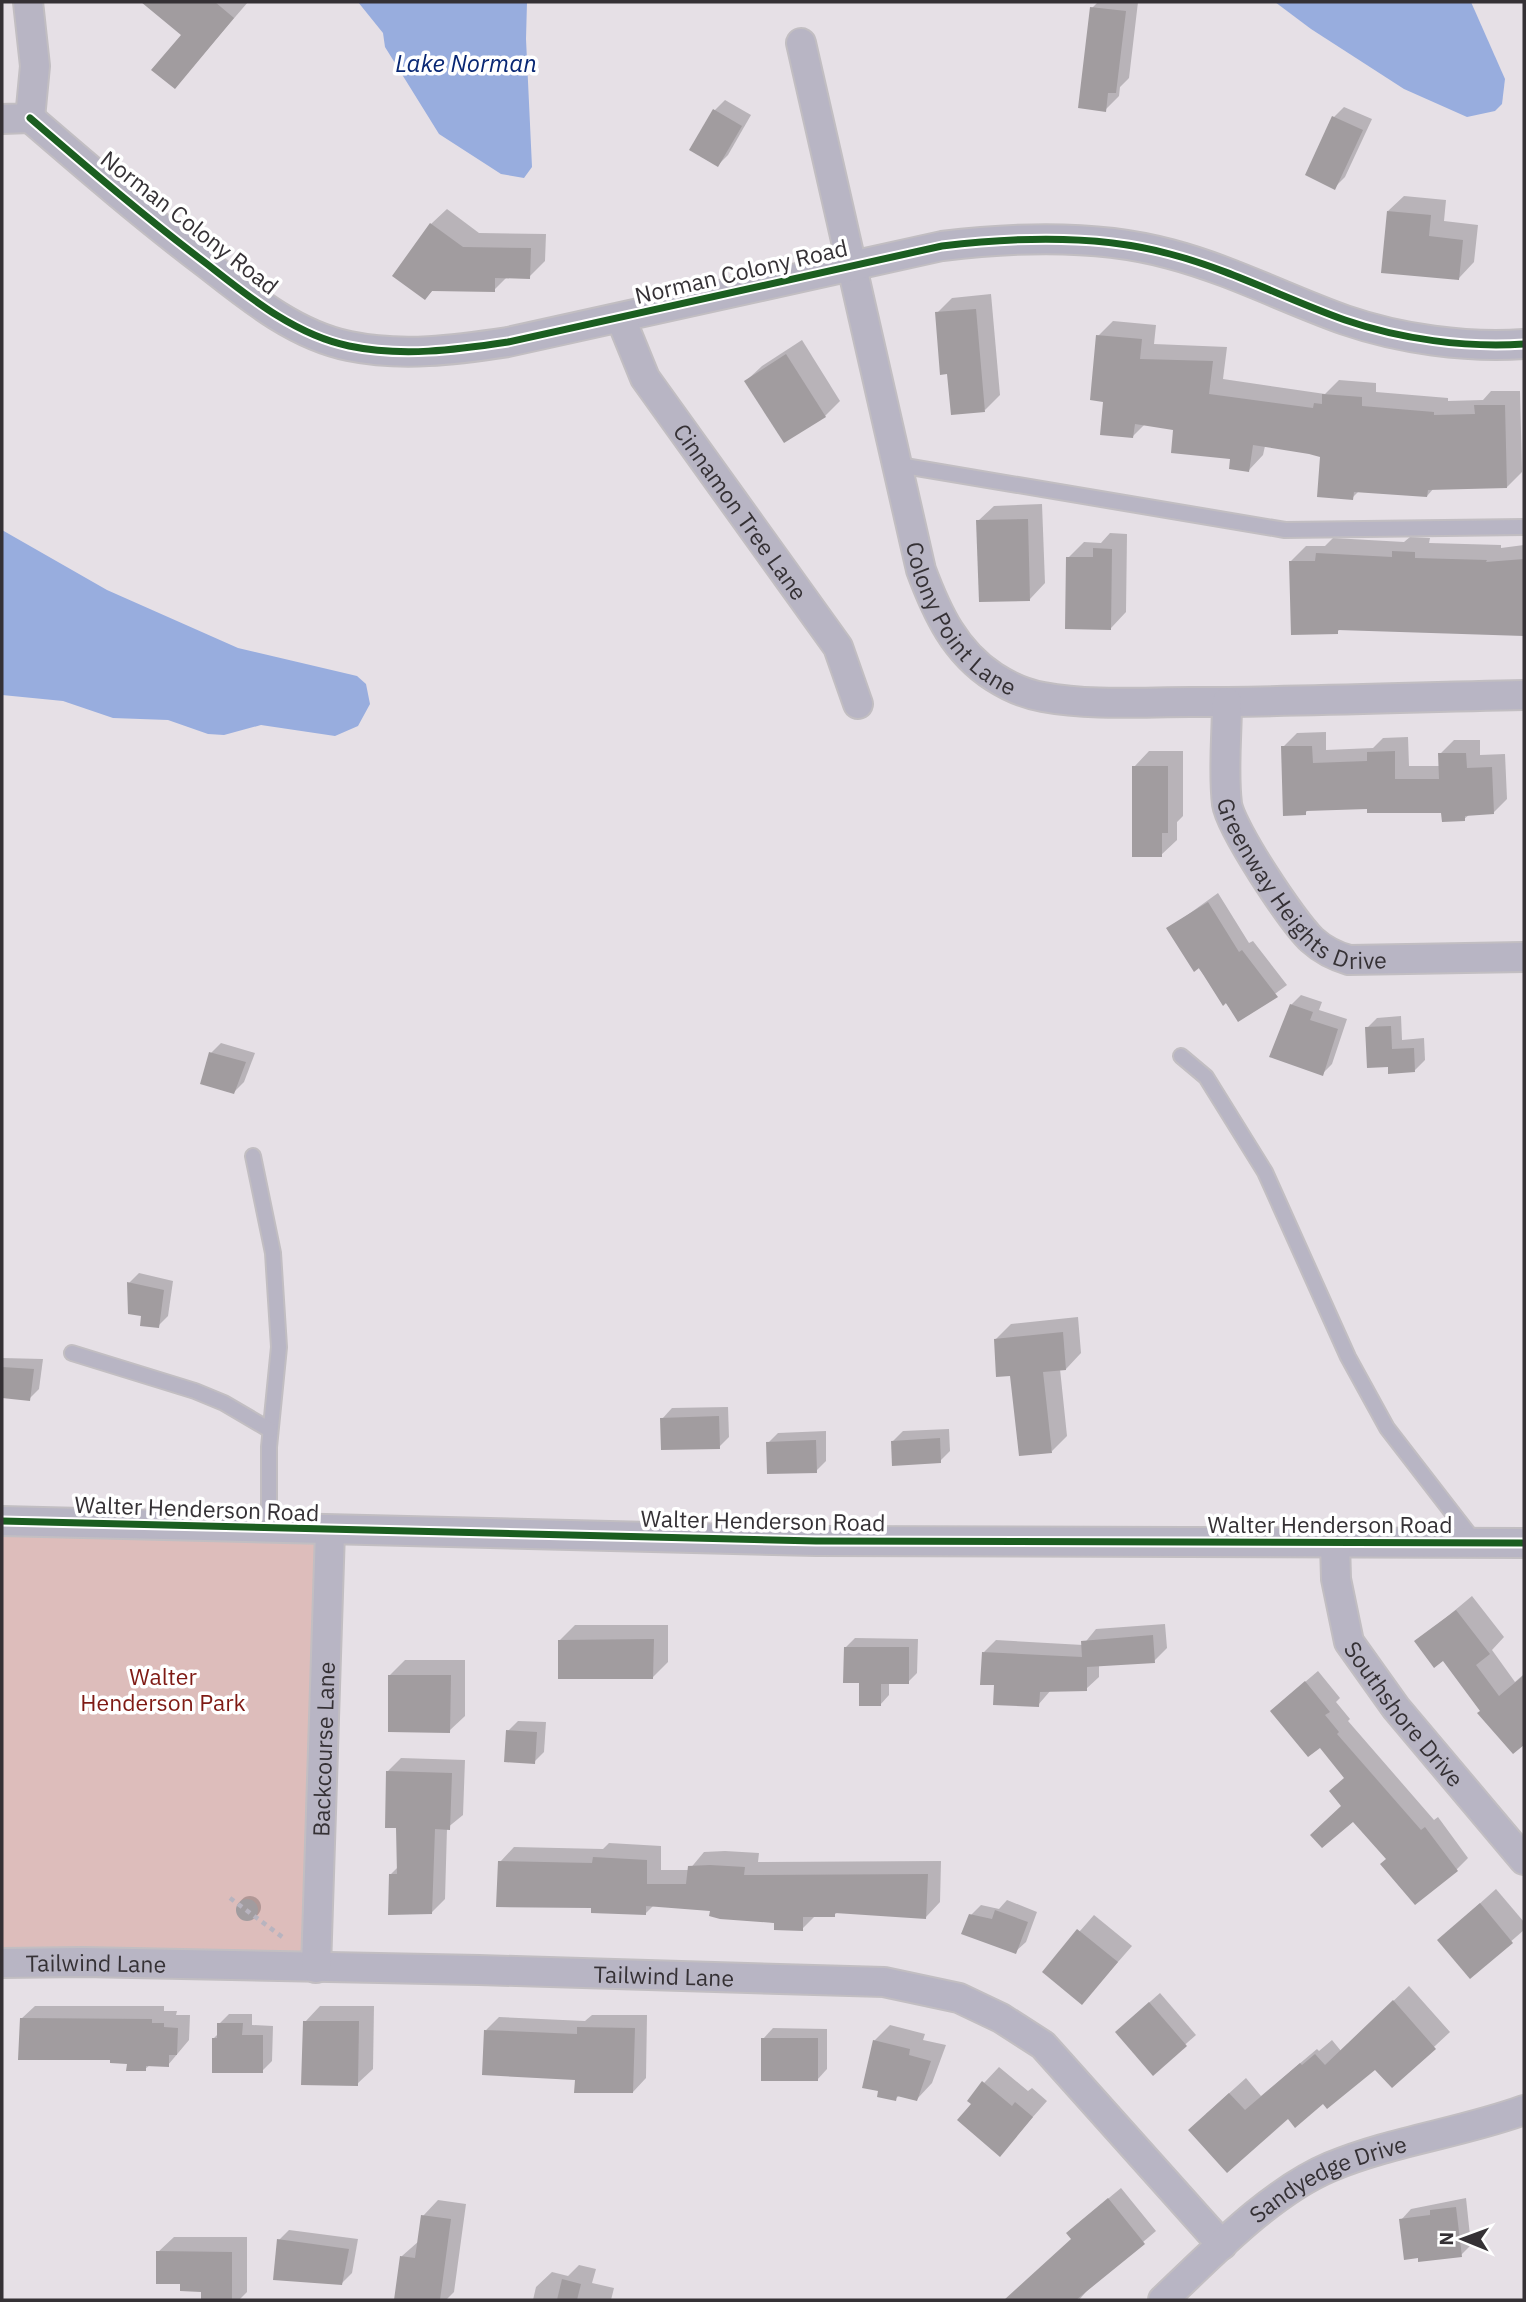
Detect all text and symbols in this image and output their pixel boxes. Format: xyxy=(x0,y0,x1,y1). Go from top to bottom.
water label: Lake Norman xyxy=(395,47,537,79)
street label: Norman Colony Road xyxy=(95,143,285,301)
street label: Norman Colony Road xyxy=(632,232,850,310)
street label: Cinnamon Tree Lane xyxy=(667,417,814,606)
street label: Colony Point Lane xyxy=(900,539,1021,702)
street label: Greenway Heights Drive xyxy=(1211,795,1387,975)
street label: Walter Henderson Road xyxy=(74,1489,320,1527)
street label: Walter Henderson Road xyxy=(640,1503,886,1537)
street label: Walter Henderson Road xyxy=(1208,1509,1452,1539)
street label: Southshore Drive xyxy=(1338,1635,1471,1793)
park label: Walter Henderson Park xyxy=(80,1661,246,1717)
street label: Backcourse Lane xyxy=(305,1661,341,1837)
street label: Tailwind Lane xyxy=(26,1947,167,1979)
street label: Tailwind Lane xyxy=(593,1958,735,1993)
street label: Sandyedge Drive xyxy=(1243,2128,1410,2229)
north arrow xyxy=(1428,2204,1498,2274)
text: N xyxy=(1434,2232,1458,2246)

